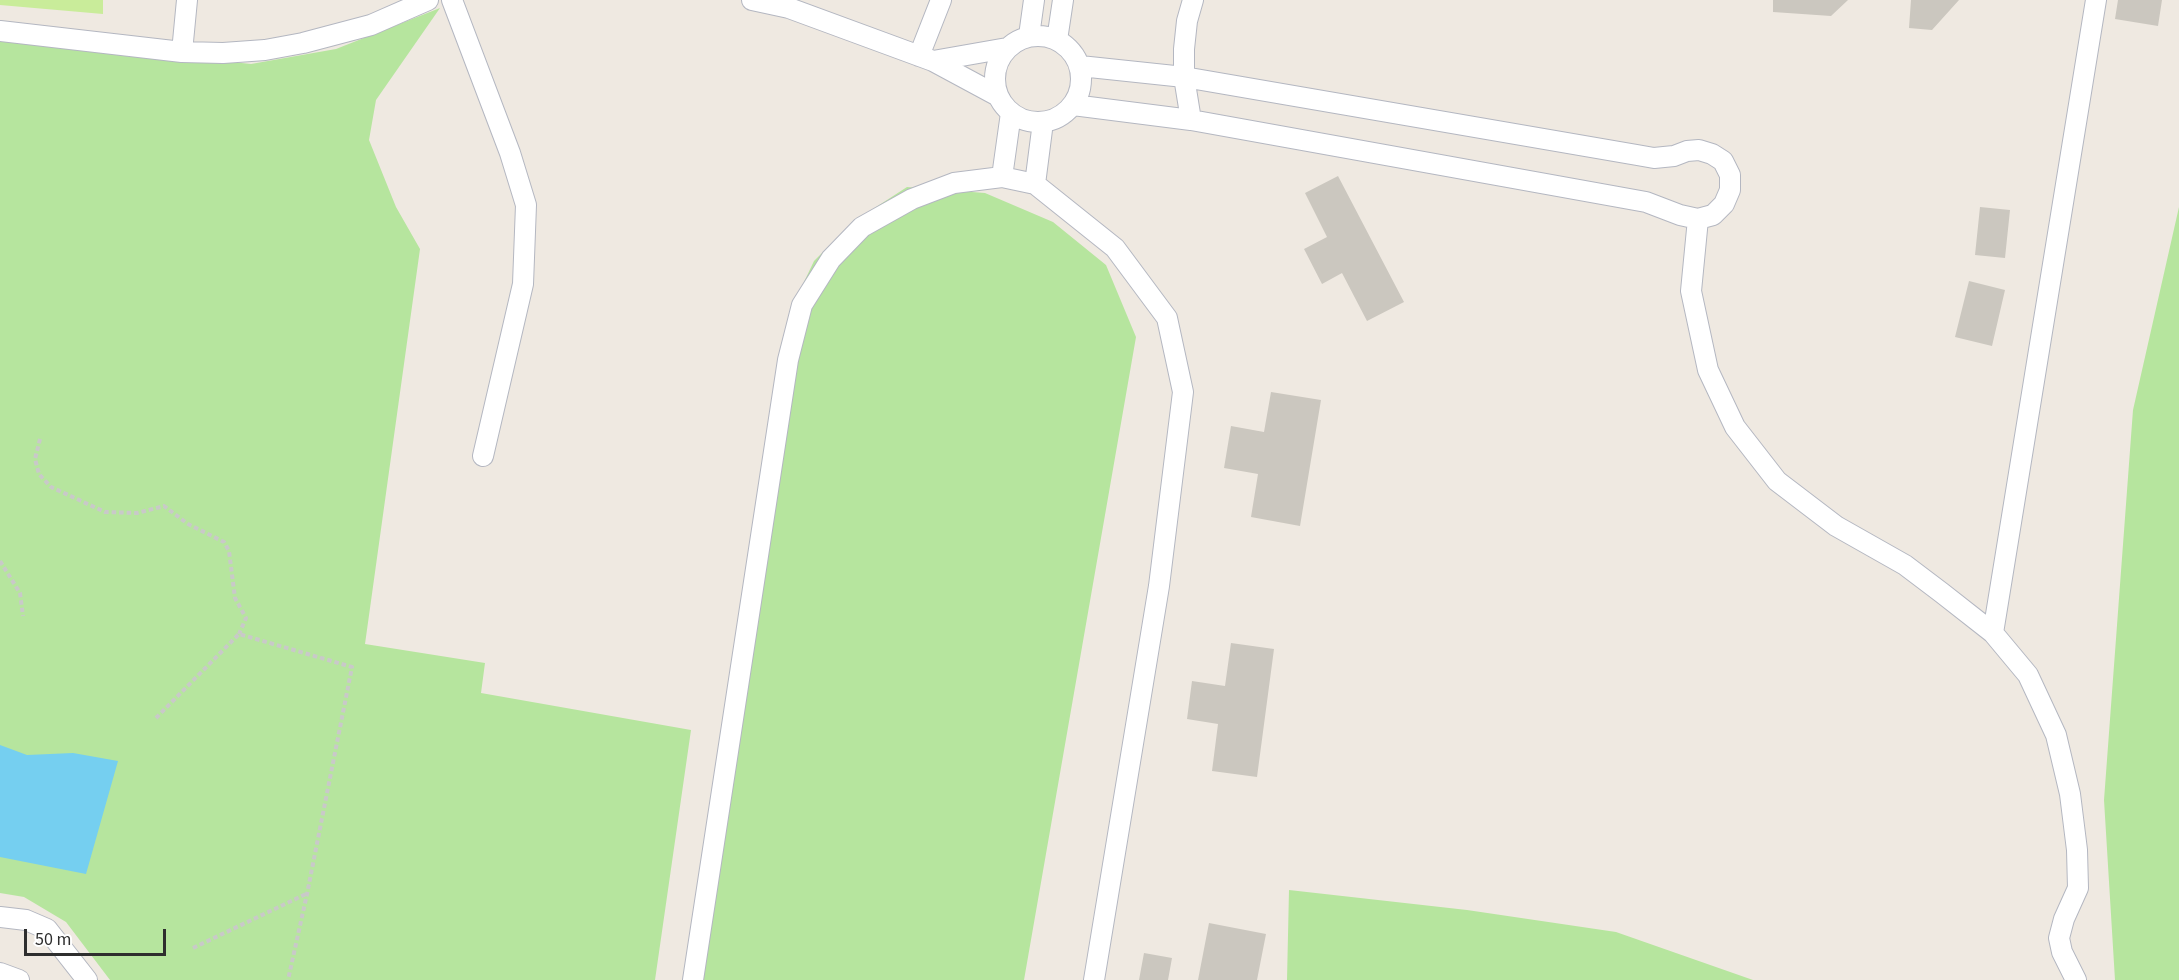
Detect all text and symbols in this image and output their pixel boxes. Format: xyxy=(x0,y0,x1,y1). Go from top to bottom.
scale bar xyxy=(27,917,170,955)
text: 50 m xyxy=(35,927,71,952)

